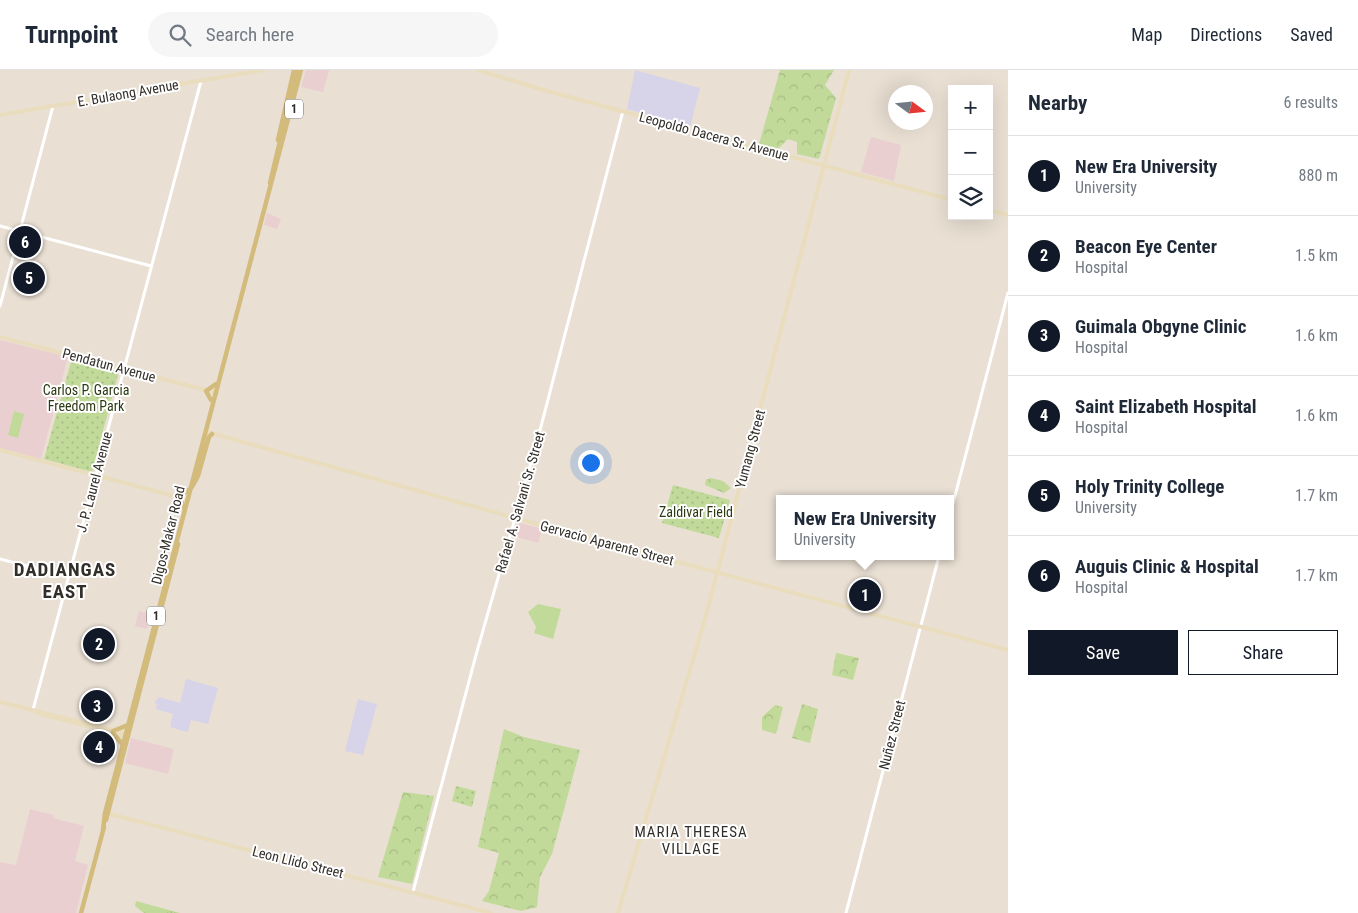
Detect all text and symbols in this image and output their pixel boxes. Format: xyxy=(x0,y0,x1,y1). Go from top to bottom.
search box xyxy=(148,12,498,57)
text: Turnpoint xyxy=(25,21,118,49)
icon: search xyxy=(166,21,194,49)
text: Search here xyxy=(206,23,294,46)
text: Map xyxy=(1131,24,1162,45)
text: Directions xyxy=(1190,24,1262,45)
text: Saved xyxy=(1290,24,1333,45)
street label: E. Bulaong Avenue xyxy=(76,76,180,110)
north arrow xyxy=(888,85,933,130)
map controls xyxy=(948,85,993,220)
button: + xyxy=(948,85,993,130)
text: Nearby xyxy=(1028,91,1087,115)
text: 6 results xyxy=(1283,93,1338,112)
road number: 1 xyxy=(285,100,303,118)
street label: Leopoldo Dacera Sr. Avenue xyxy=(638,108,791,164)
button: − xyxy=(948,130,993,175)
text: New Era University xyxy=(1075,155,1217,178)
text: 1 xyxy=(1040,166,1048,185)
text: 880 m xyxy=(1299,166,1338,185)
button: layers xyxy=(948,175,993,220)
text: University xyxy=(1075,178,1137,197)
pin: 6 xyxy=(9,223,41,261)
text: Beacon Eye Center xyxy=(1075,235,1217,258)
text: 2 xyxy=(1040,246,1048,265)
text: 1.5 km xyxy=(1295,246,1338,265)
text: Hospital xyxy=(1075,258,1128,277)
pin: 5 xyxy=(13,259,45,297)
text: Guimala Obgyne Clinic xyxy=(1075,315,1246,338)
text: 3 xyxy=(1040,326,1048,345)
text: 1.6 km xyxy=(1295,326,1338,345)
text: Hospital xyxy=(1075,338,1128,357)
street label: Pendatun Avenue xyxy=(61,345,158,385)
park label: Carlos P. Garcia Freedom Park xyxy=(43,382,129,414)
text: Saint Elizabeth Hospital xyxy=(1075,395,1257,418)
text: 4 xyxy=(1040,406,1048,425)
text: 1.6 km xyxy=(1295,406,1338,425)
street label: Yumang Street xyxy=(732,408,768,490)
text: Hospital xyxy=(1075,418,1128,437)
street label: J. P. Laurel Avenue xyxy=(73,429,115,534)
street label: Rafael A. Salvani Sr. Street xyxy=(492,429,548,575)
your location xyxy=(578,450,604,476)
text: Holy Trinity College xyxy=(1075,475,1224,498)
street label: Digos-Makar Road xyxy=(148,484,188,586)
text: 5 xyxy=(1040,486,1048,505)
text: 1.7 km xyxy=(1295,486,1338,505)
popup xyxy=(776,495,954,560)
text: University xyxy=(1075,498,1137,517)
park label: Zaldivar Field xyxy=(659,504,733,520)
text: New Era University xyxy=(794,507,936,530)
street label: Gervacio Aparente Street xyxy=(538,517,676,569)
text: University xyxy=(794,530,856,549)
text: Auguis Clinic & Hospital xyxy=(1075,555,1259,578)
district label: DADIANGAS EAST xyxy=(14,558,116,603)
text: 6 xyxy=(1040,566,1048,585)
text: 1.7 km xyxy=(1295,566,1338,585)
pin: 1 xyxy=(849,576,881,614)
text: Hospital xyxy=(1075,578,1128,597)
road number: 1 xyxy=(147,606,165,626)
pin: 2 xyxy=(83,625,115,663)
button: Save xyxy=(1028,630,1178,675)
button: Share xyxy=(1188,630,1338,675)
pin: 3 xyxy=(81,687,113,725)
street label: Nuñez Street xyxy=(876,699,908,771)
pin: 4 xyxy=(83,728,115,766)
district label: MARIA THERESA VILLAGE xyxy=(634,823,748,858)
street label: Leon Llido Street xyxy=(251,843,345,881)

